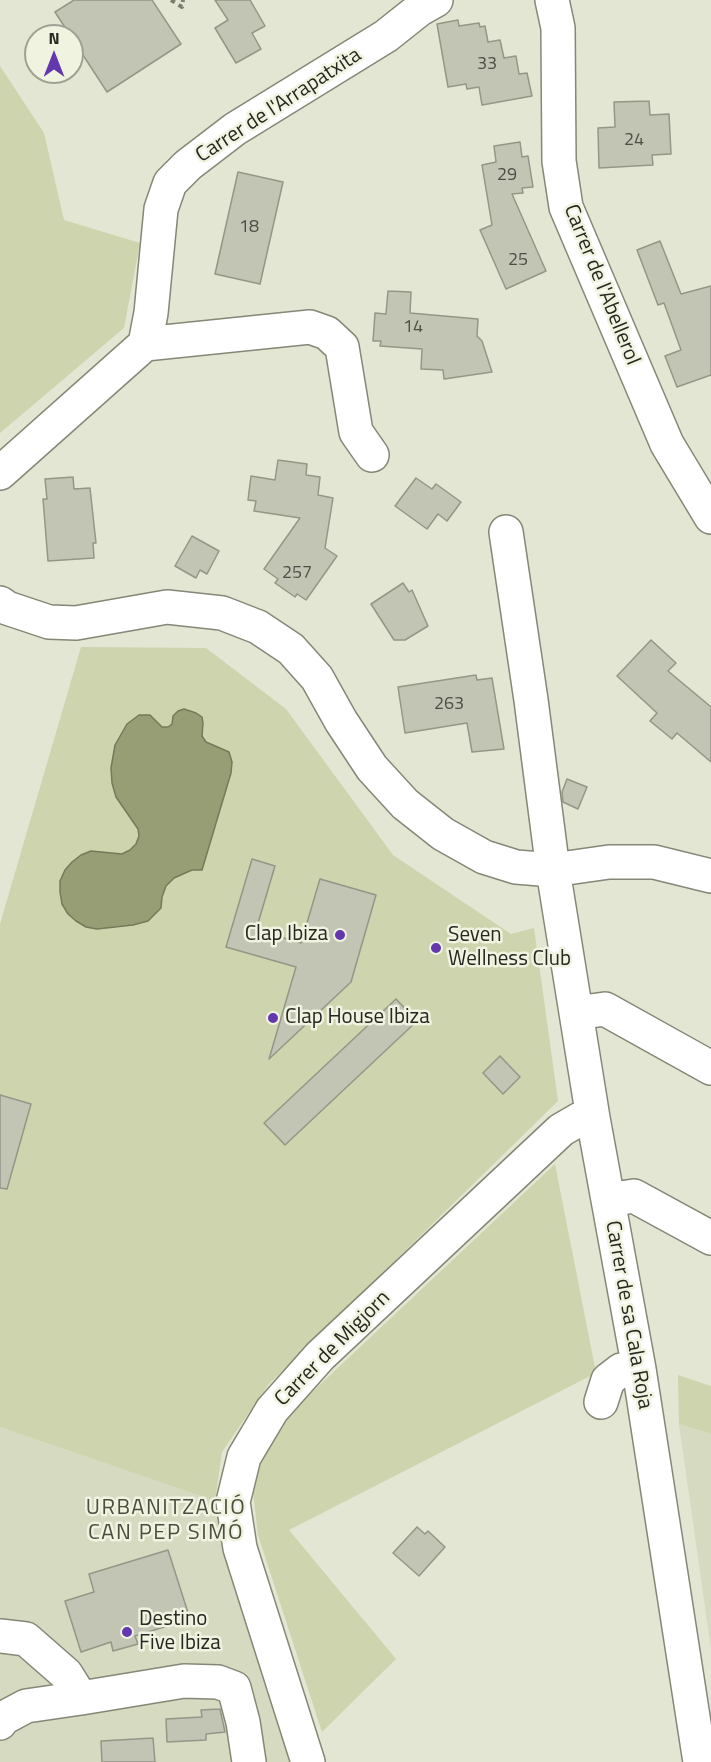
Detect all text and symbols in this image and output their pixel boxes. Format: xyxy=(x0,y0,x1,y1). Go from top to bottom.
north arrow xyxy=(24,24,84,84)
text: N xyxy=(48,26,60,50)
street label: Carrer de l'Arrapatxita xyxy=(192,43,366,169)
house number: 33 xyxy=(477,54,497,76)
house number: 24 xyxy=(624,130,644,152)
house number: 29 xyxy=(497,165,517,187)
street label: Carrer de l'Abellerol xyxy=(557,201,645,369)
house number: 18 xyxy=(239,217,259,239)
house number: 25 xyxy=(508,250,528,272)
house number: 14 xyxy=(403,317,423,339)
house number: 257 xyxy=(282,563,312,585)
house number: 263 xyxy=(434,694,464,716)
place label: Clap Ibiza xyxy=(245,922,328,948)
place label: Seven Wellness Club xyxy=(448,923,571,973)
marker: Clap Ibiza xyxy=(333,928,347,942)
marker: Seven Wellness Club xyxy=(429,941,443,955)
place label: Clap House Ibiza xyxy=(285,1005,430,1031)
marker: Clap House Ibiza xyxy=(266,1011,280,1025)
street label: Carrer de sa Cala Roja xyxy=(599,1219,657,1411)
street label: Carrer de Migjorn xyxy=(270,1286,396,1412)
district label: URBANITZACIÓ CAN PEP SIMÓ xyxy=(86,1496,246,1548)
place label: Destino Five Ibiza xyxy=(139,1607,221,1657)
marker: Destino Five Ibiza xyxy=(120,1625,134,1639)

